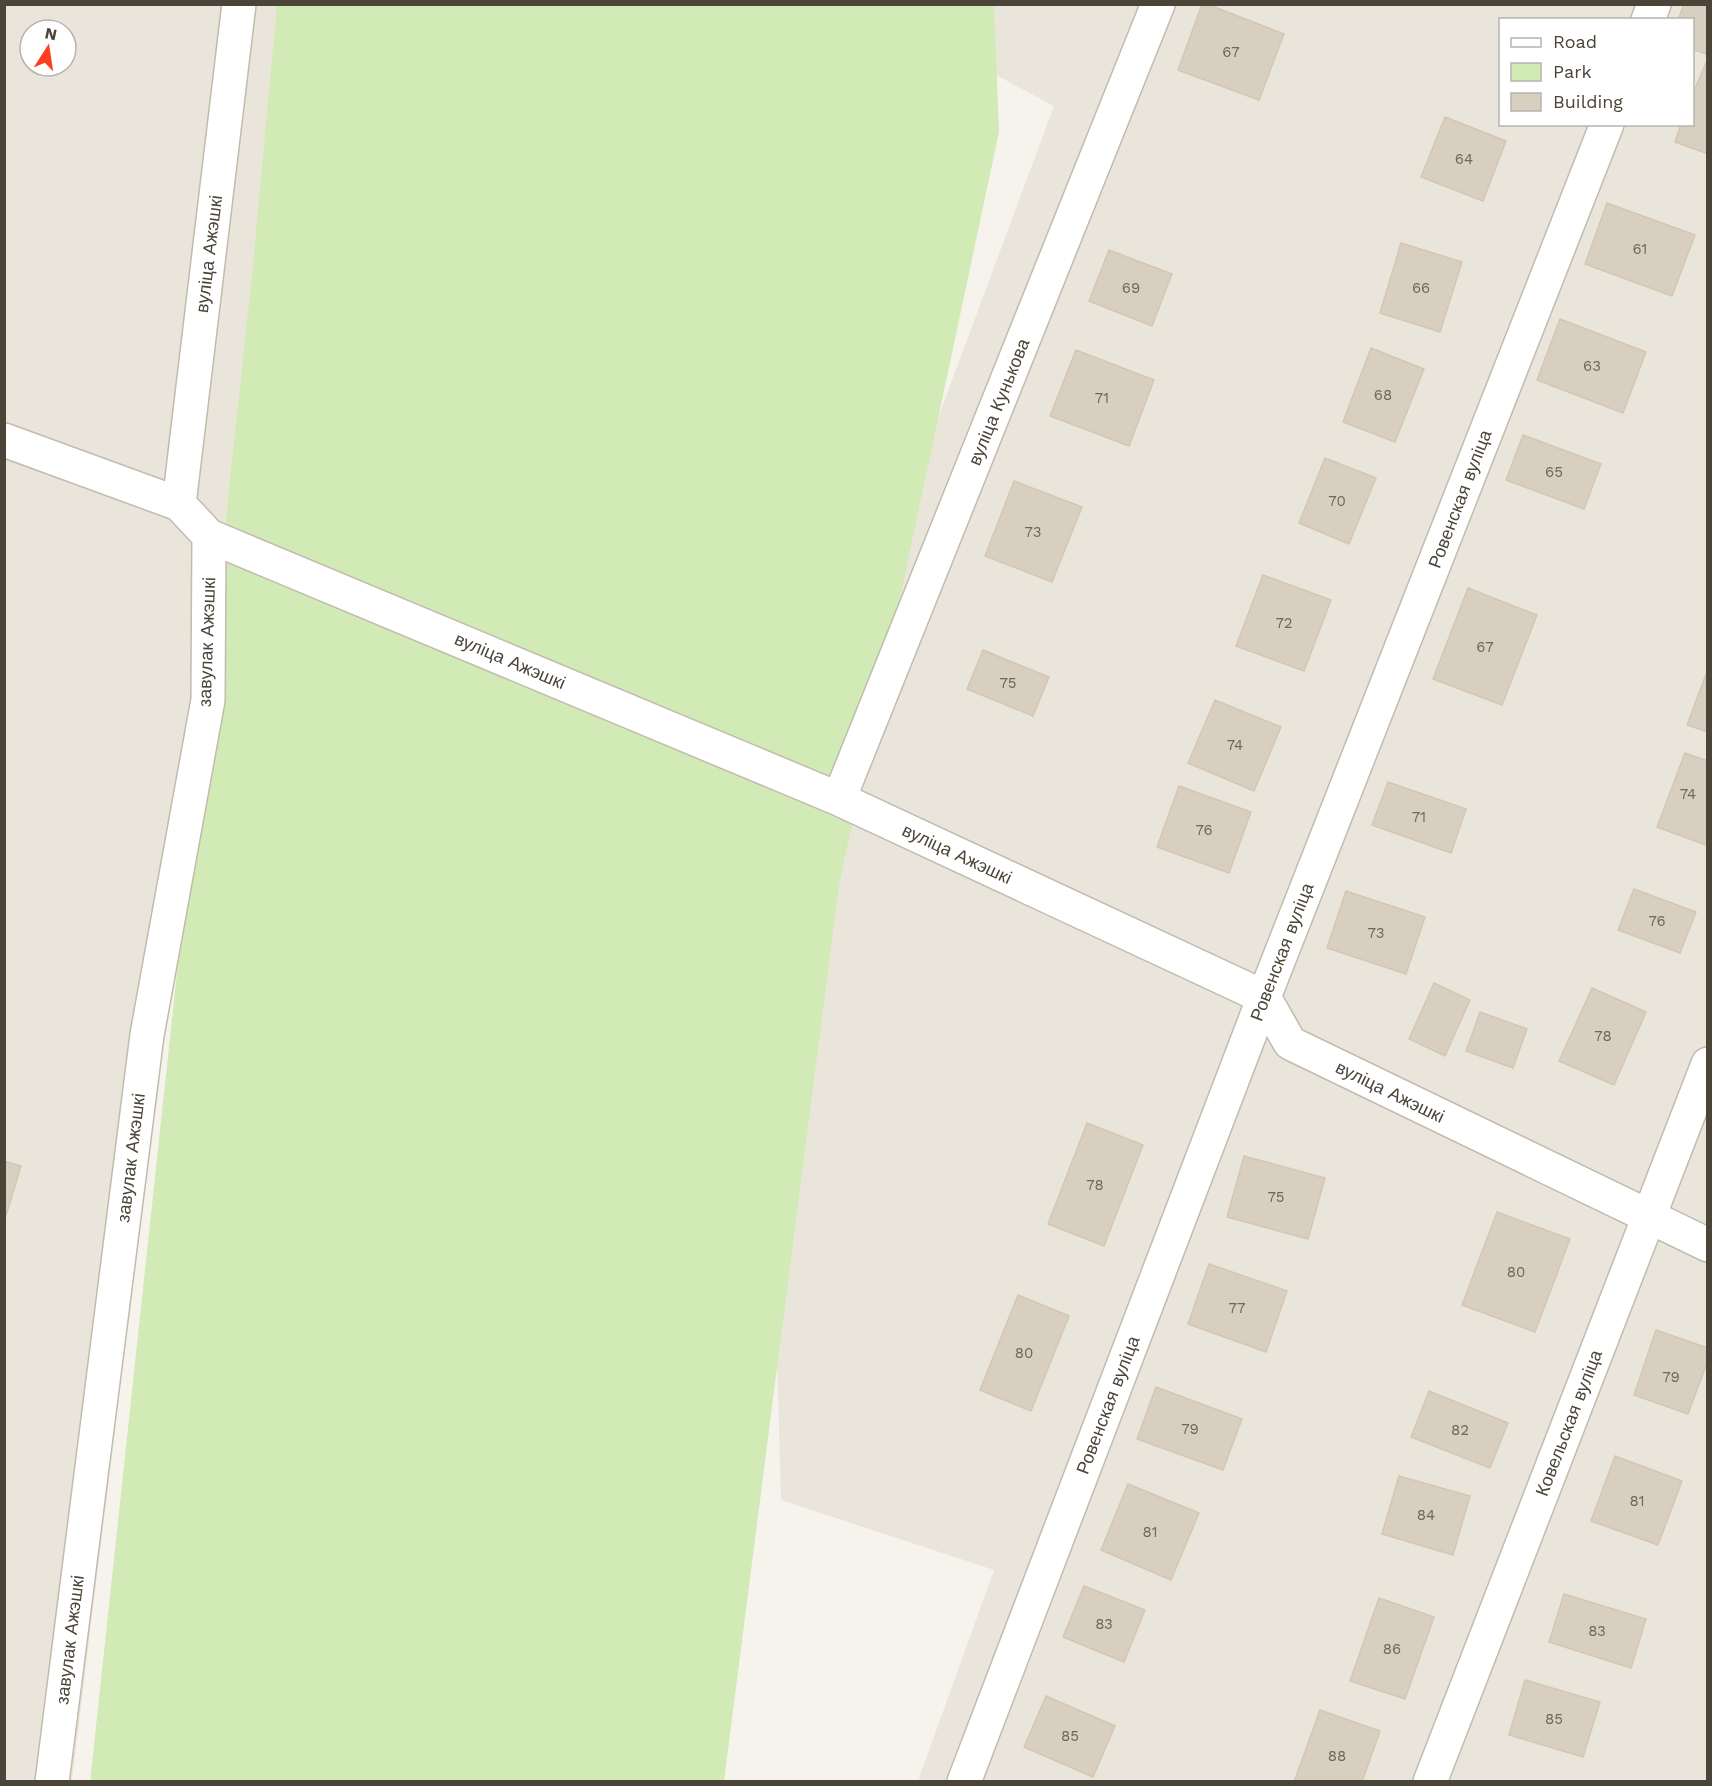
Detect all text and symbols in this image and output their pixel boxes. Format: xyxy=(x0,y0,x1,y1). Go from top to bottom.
north arrow xyxy=(18,18,78,78)
legend xyxy=(1499,18,1694,126)
text: N xyxy=(43,23,59,44)
text: Road xyxy=(1553,31,1597,52)
house number: 67 xyxy=(1222,43,1240,61)
text: Park xyxy=(1553,61,1592,82)
text: Building xyxy=(1553,91,1623,112)
house number: 64 xyxy=(1455,150,1473,168)
street label: вуліца Ажэшкі xyxy=(191,194,226,314)
house number: 61 xyxy=(1633,240,1647,258)
house number: 69 xyxy=(1122,279,1140,297)
house number: 66 xyxy=(1412,279,1430,297)
street label: вуліца Кунькова xyxy=(964,334,1034,468)
house number: 63 xyxy=(1583,357,1601,375)
house number: 68 xyxy=(1374,386,1392,404)
house number: 71 xyxy=(1095,389,1109,407)
street label: Ровенская вуліца xyxy=(1424,426,1496,571)
house number: 65 xyxy=(1545,463,1563,481)
house number: 70 xyxy=(1328,492,1346,510)
house number: 73 xyxy=(1024,523,1042,541)
street label: завулак Ажэшкі xyxy=(194,577,219,707)
house number: 72 xyxy=(1275,614,1293,632)
street label: вуліца Ажэшкі xyxy=(452,628,569,693)
house number: 67 xyxy=(1476,638,1494,656)
house number: 75 xyxy=(999,674,1017,692)
house number: 74 xyxy=(1227,736,1243,754)
house number: 74 xyxy=(1680,785,1696,803)
house number: 71 xyxy=(1412,808,1426,826)
street label: вуліца Ажэшкі xyxy=(899,819,1015,888)
house number: 76 xyxy=(1195,821,1213,839)
street label: Ровенская вуліца xyxy=(1246,879,1318,1024)
house number: 76 xyxy=(1648,912,1666,930)
house number: 73 xyxy=(1367,924,1385,942)
house number: 78 xyxy=(1594,1027,1612,1045)
street label: вуліца Ажэшкі xyxy=(1332,1056,1448,1127)
street label: завулак Ажэшкі xyxy=(112,1092,149,1224)
house number: 78 xyxy=(1086,1176,1104,1194)
house number: 75 xyxy=(1267,1188,1285,1206)
house number: 80 xyxy=(1507,1263,1525,1281)
house number: 77 xyxy=(1229,1299,1245,1317)
street label: Ровенская вуліца xyxy=(1072,1332,1144,1477)
house number: 80 xyxy=(1015,1344,1033,1362)
street label: Ковельская вуліца xyxy=(1531,1346,1606,1499)
house number: 79 xyxy=(1662,1368,1680,1386)
house number: 79 xyxy=(1181,1420,1199,1438)
house number: 82 xyxy=(1451,1421,1469,1439)
house number: 81 xyxy=(1629,1492,1645,1510)
house number: 84 xyxy=(1417,1506,1435,1524)
house number: 81 xyxy=(1142,1523,1158,1541)
street label: завулак Ажэшкі xyxy=(51,1574,88,1706)
house number: 83 xyxy=(1095,1615,1113,1633)
house number: 83 xyxy=(1588,1622,1606,1640)
house number: 86 xyxy=(1383,1640,1401,1658)
house number: 85 xyxy=(1545,1710,1563,1728)
house number: 85 xyxy=(1061,1727,1079,1745)
house number: 88 xyxy=(1328,1747,1346,1765)

